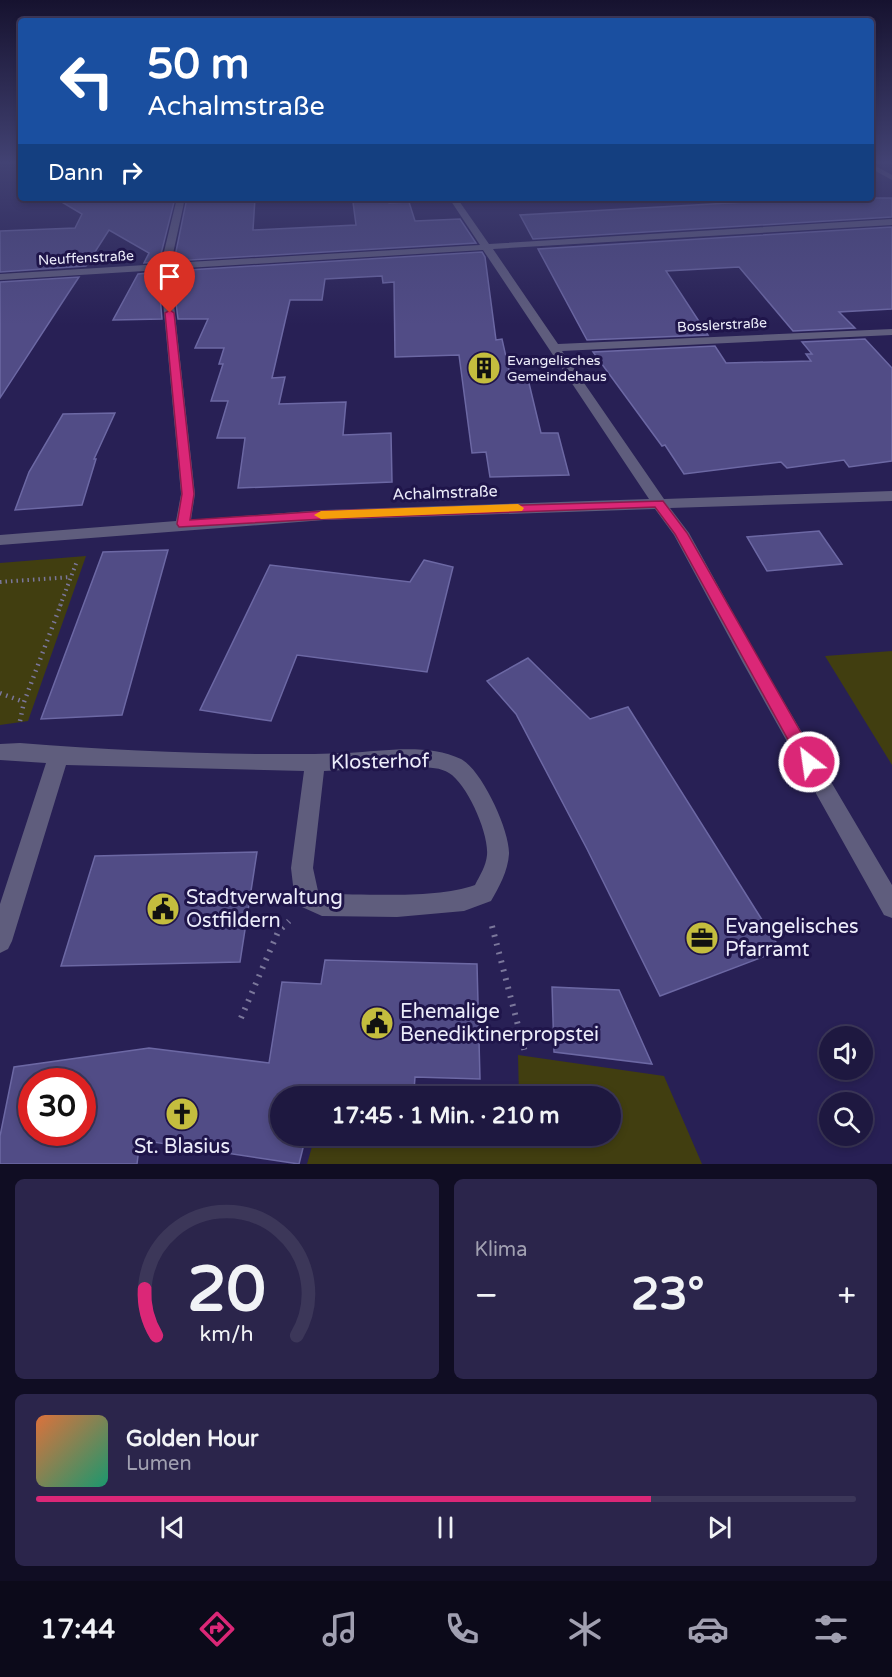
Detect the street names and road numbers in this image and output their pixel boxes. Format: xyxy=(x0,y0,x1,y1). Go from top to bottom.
street label: Neuffenstraße xyxy=(38,247,134,269)
street label: Bosslerstraße xyxy=(677,314,767,336)
street label: Achalmstraße xyxy=(392,481,498,505)
street label: Klosterhof xyxy=(331,749,430,775)

